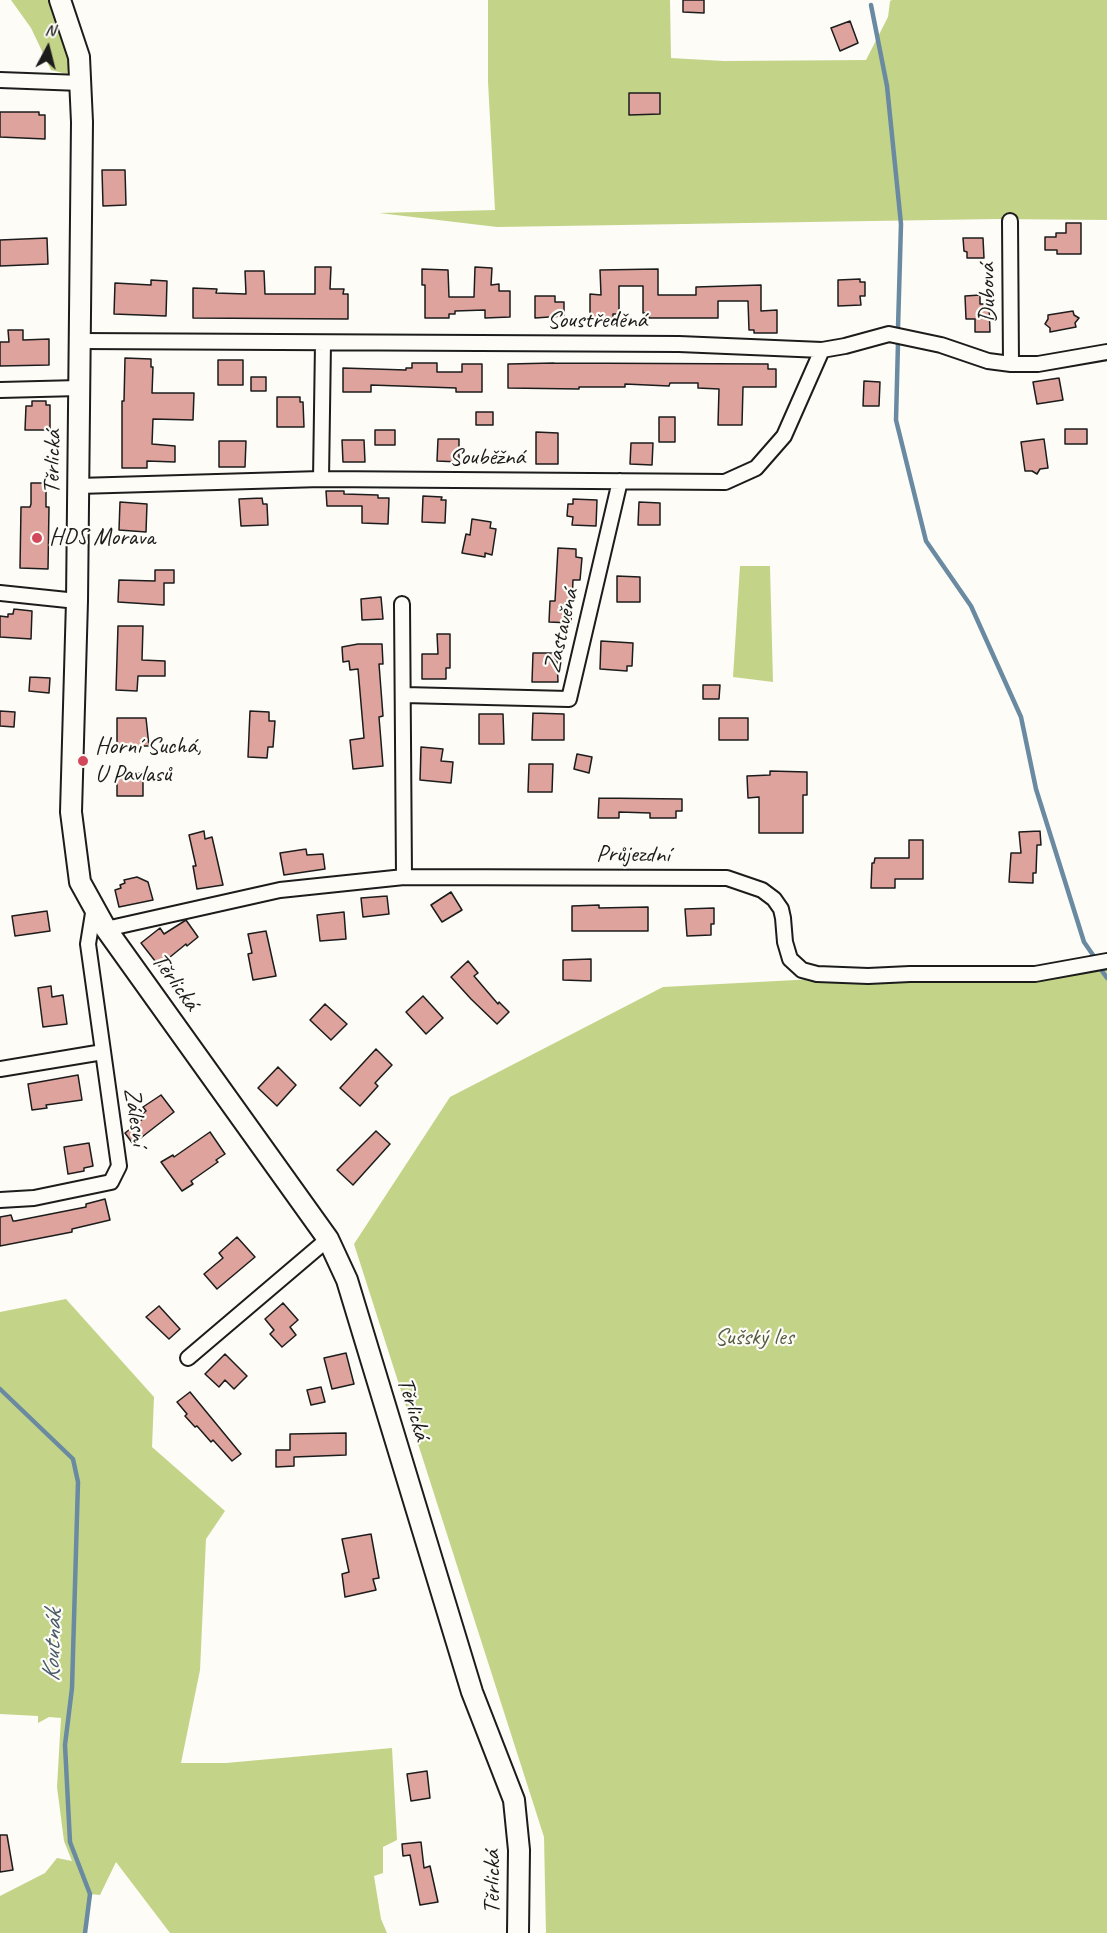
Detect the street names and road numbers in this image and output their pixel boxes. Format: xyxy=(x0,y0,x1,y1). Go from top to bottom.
street label: Dubová xyxy=(973,263,1003,323)
street label: Soustředěná xyxy=(547,307,647,335)
street label: Těrlická xyxy=(38,430,68,494)
street label: Souběžná xyxy=(449,444,525,472)
street label: Zastavěná xyxy=(538,586,586,676)
street label: Průjezdní xyxy=(596,840,670,870)
street label: Těrlická xyxy=(144,948,206,1016)
street label: Zálesní xyxy=(117,1086,153,1148)
street label: Těrlická xyxy=(390,1374,436,1444)
street label: Těrlická xyxy=(479,1850,507,1914)

